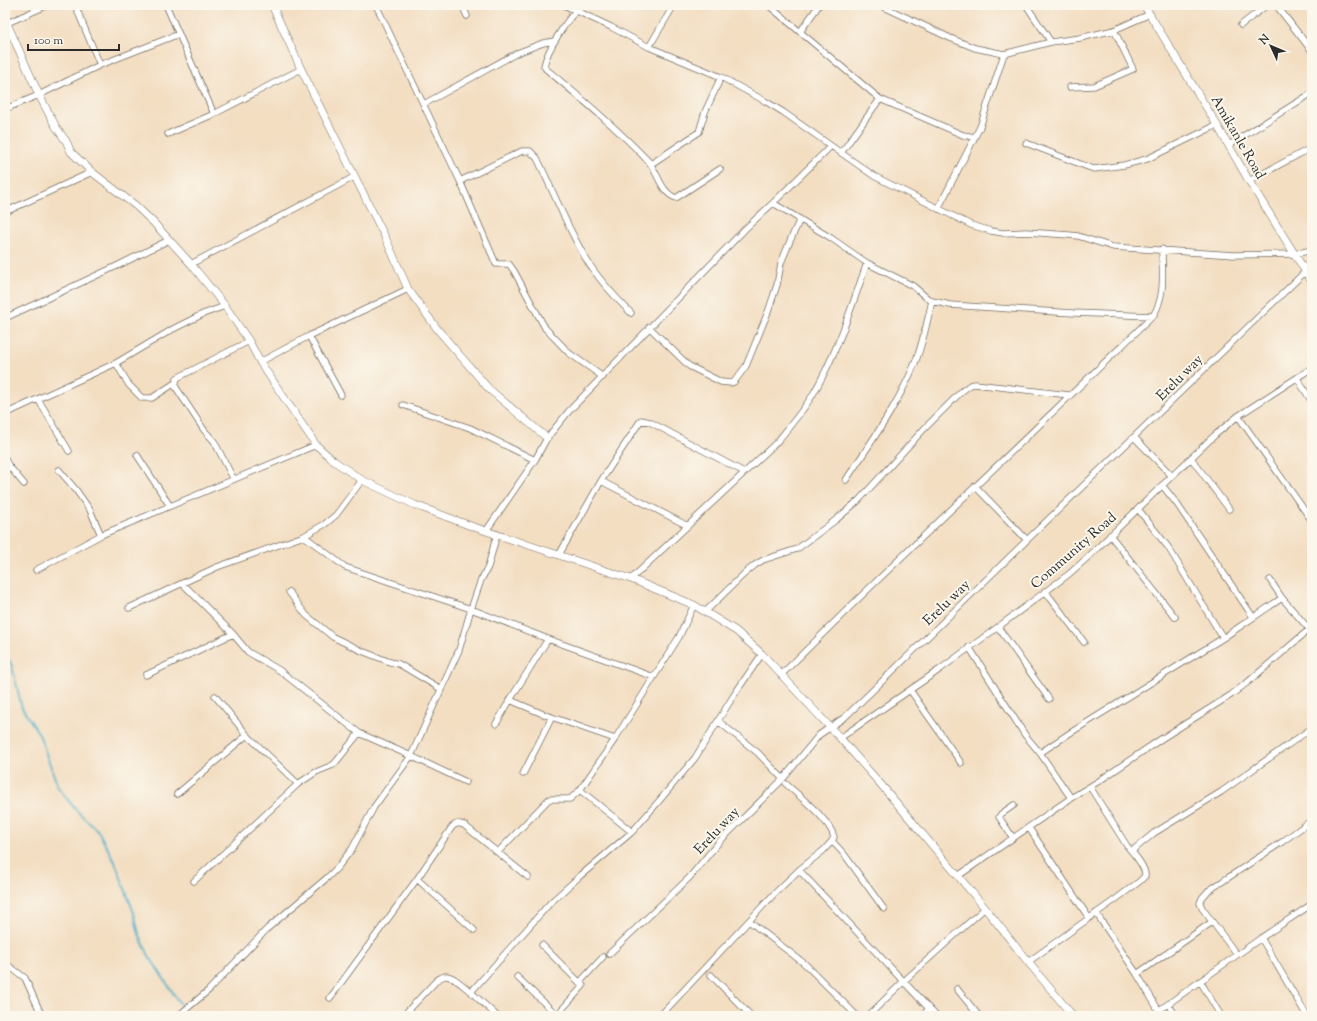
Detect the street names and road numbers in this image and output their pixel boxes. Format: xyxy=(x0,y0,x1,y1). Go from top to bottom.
street label: Amikanle Road xyxy=(1205,92,1269,184)
street label: Erelu way xyxy=(1153,351,1208,406)
street label: Community Road xyxy=(1027,508,1122,594)
street label: Erelu way xyxy=(919,576,975,631)
street label: Erelu way xyxy=(690,803,745,860)

